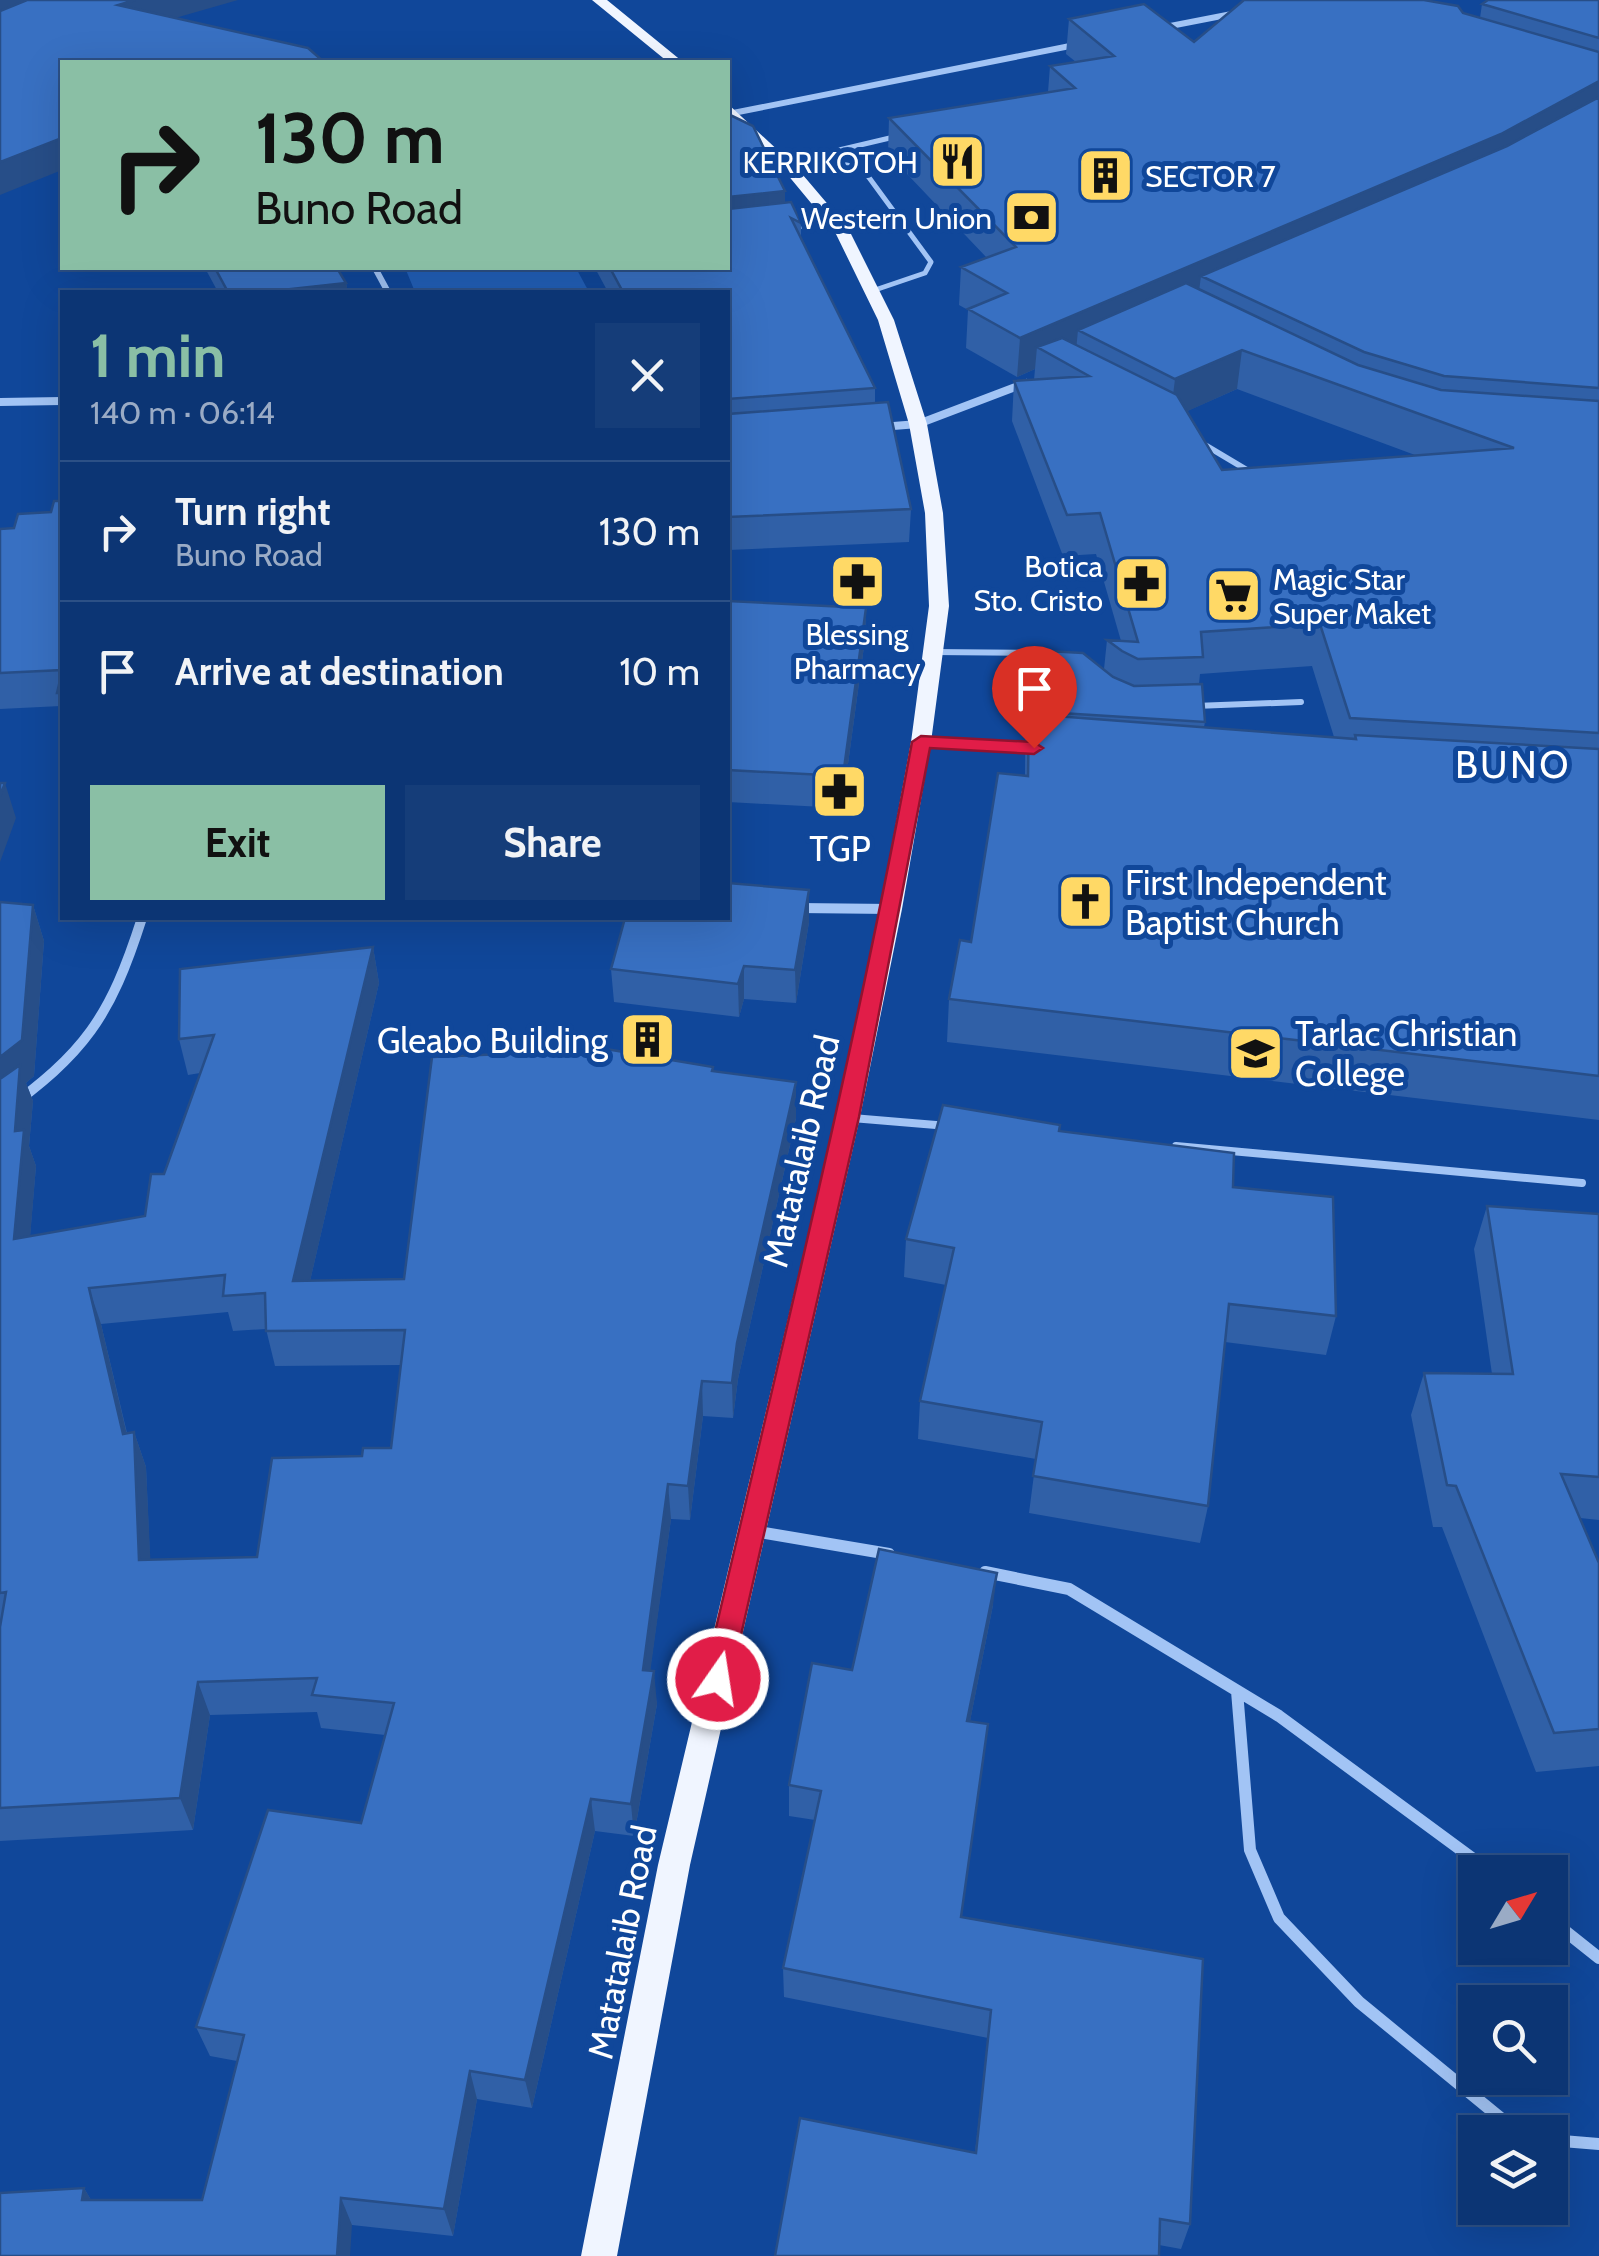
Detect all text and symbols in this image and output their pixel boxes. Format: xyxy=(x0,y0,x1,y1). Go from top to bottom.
text: 130 m xyxy=(255,95,445,181)
icon: right xyxy=(90,100,220,230)
restaurant icon: KERRIKOTOH xyxy=(927,132,987,192)
place label: KERRIKOTOH xyxy=(742,144,918,181)
building icon: SECTOR 7 xyxy=(1076,146,1136,206)
place label: SECTOR 7 xyxy=(1145,158,1276,195)
text: Buno Road xyxy=(255,181,463,235)
bank icon: Western Union xyxy=(1001,188,1061,248)
place label: Western Union xyxy=(801,200,992,237)
text: 1 min xyxy=(90,319,225,392)
button: close xyxy=(595,323,700,428)
text: 140 m · 06:14 xyxy=(90,393,275,432)
text: Turn right xyxy=(175,488,331,535)
icon: right xyxy=(90,504,145,559)
text: 130 m xyxy=(599,508,700,555)
text: Buno Road xyxy=(175,535,323,574)
place label: Botica Sto. Cristo xyxy=(973,548,1104,619)
pharmacy icon: Blessing Pharmacy xyxy=(827,551,887,611)
pharmacy icon: Botica Sto. Cristo xyxy=(1112,553,1172,613)
place label: Magic Star Super Maket xyxy=(1273,561,1431,632)
supermarket icon: Magic Star Super Maket xyxy=(1204,566,1264,626)
place label: Blessing Pharmacy xyxy=(794,616,920,687)
icon: arrive xyxy=(90,644,145,699)
pin xyxy=(992,646,1077,749)
text: Arrive at destination xyxy=(175,648,504,695)
text: 10 m xyxy=(619,648,700,695)
icon: arrive xyxy=(1007,661,1062,716)
district label: BUNO xyxy=(1455,741,1571,788)
pharmacy icon: TGP xyxy=(810,762,870,822)
button: Exit xyxy=(90,785,385,900)
button: Share xyxy=(405,785,700,900)
place label: TGP xyxy=(809,827,871,870)
place label: First Independent Baptist Church xyxy=(1125,861,1387,944)
church icon: First Independent Baptist Church xyxy=(1056,872,1116,932)
building icon: Gleabo Building xyxy=(617,1010,677,1070)
place label: Tarlac Christian College xyxy=(1295,1012,1517,1095)
place label: Gleabo Building xyxy=(377,1019,609,1062)
school or university icon: Tarlac Christian College xyxy=(1226,1023,1286,1083)
street label: Matatalaib Road xyxy=(753,1031,849,1271)
position arrow xyxy=(666,1627,770,1731)
street label: Matatalaib Road xyxy=(578,1821,666,2063)
north arrow xyxy=(1458,1855,1568,1965)
map controls xyxy=(1458,1855,1568,2225)
button: search xyxy=(1458,1985,1568,2095)
button: layers xyxy=(1458,2115,1568,2225)

